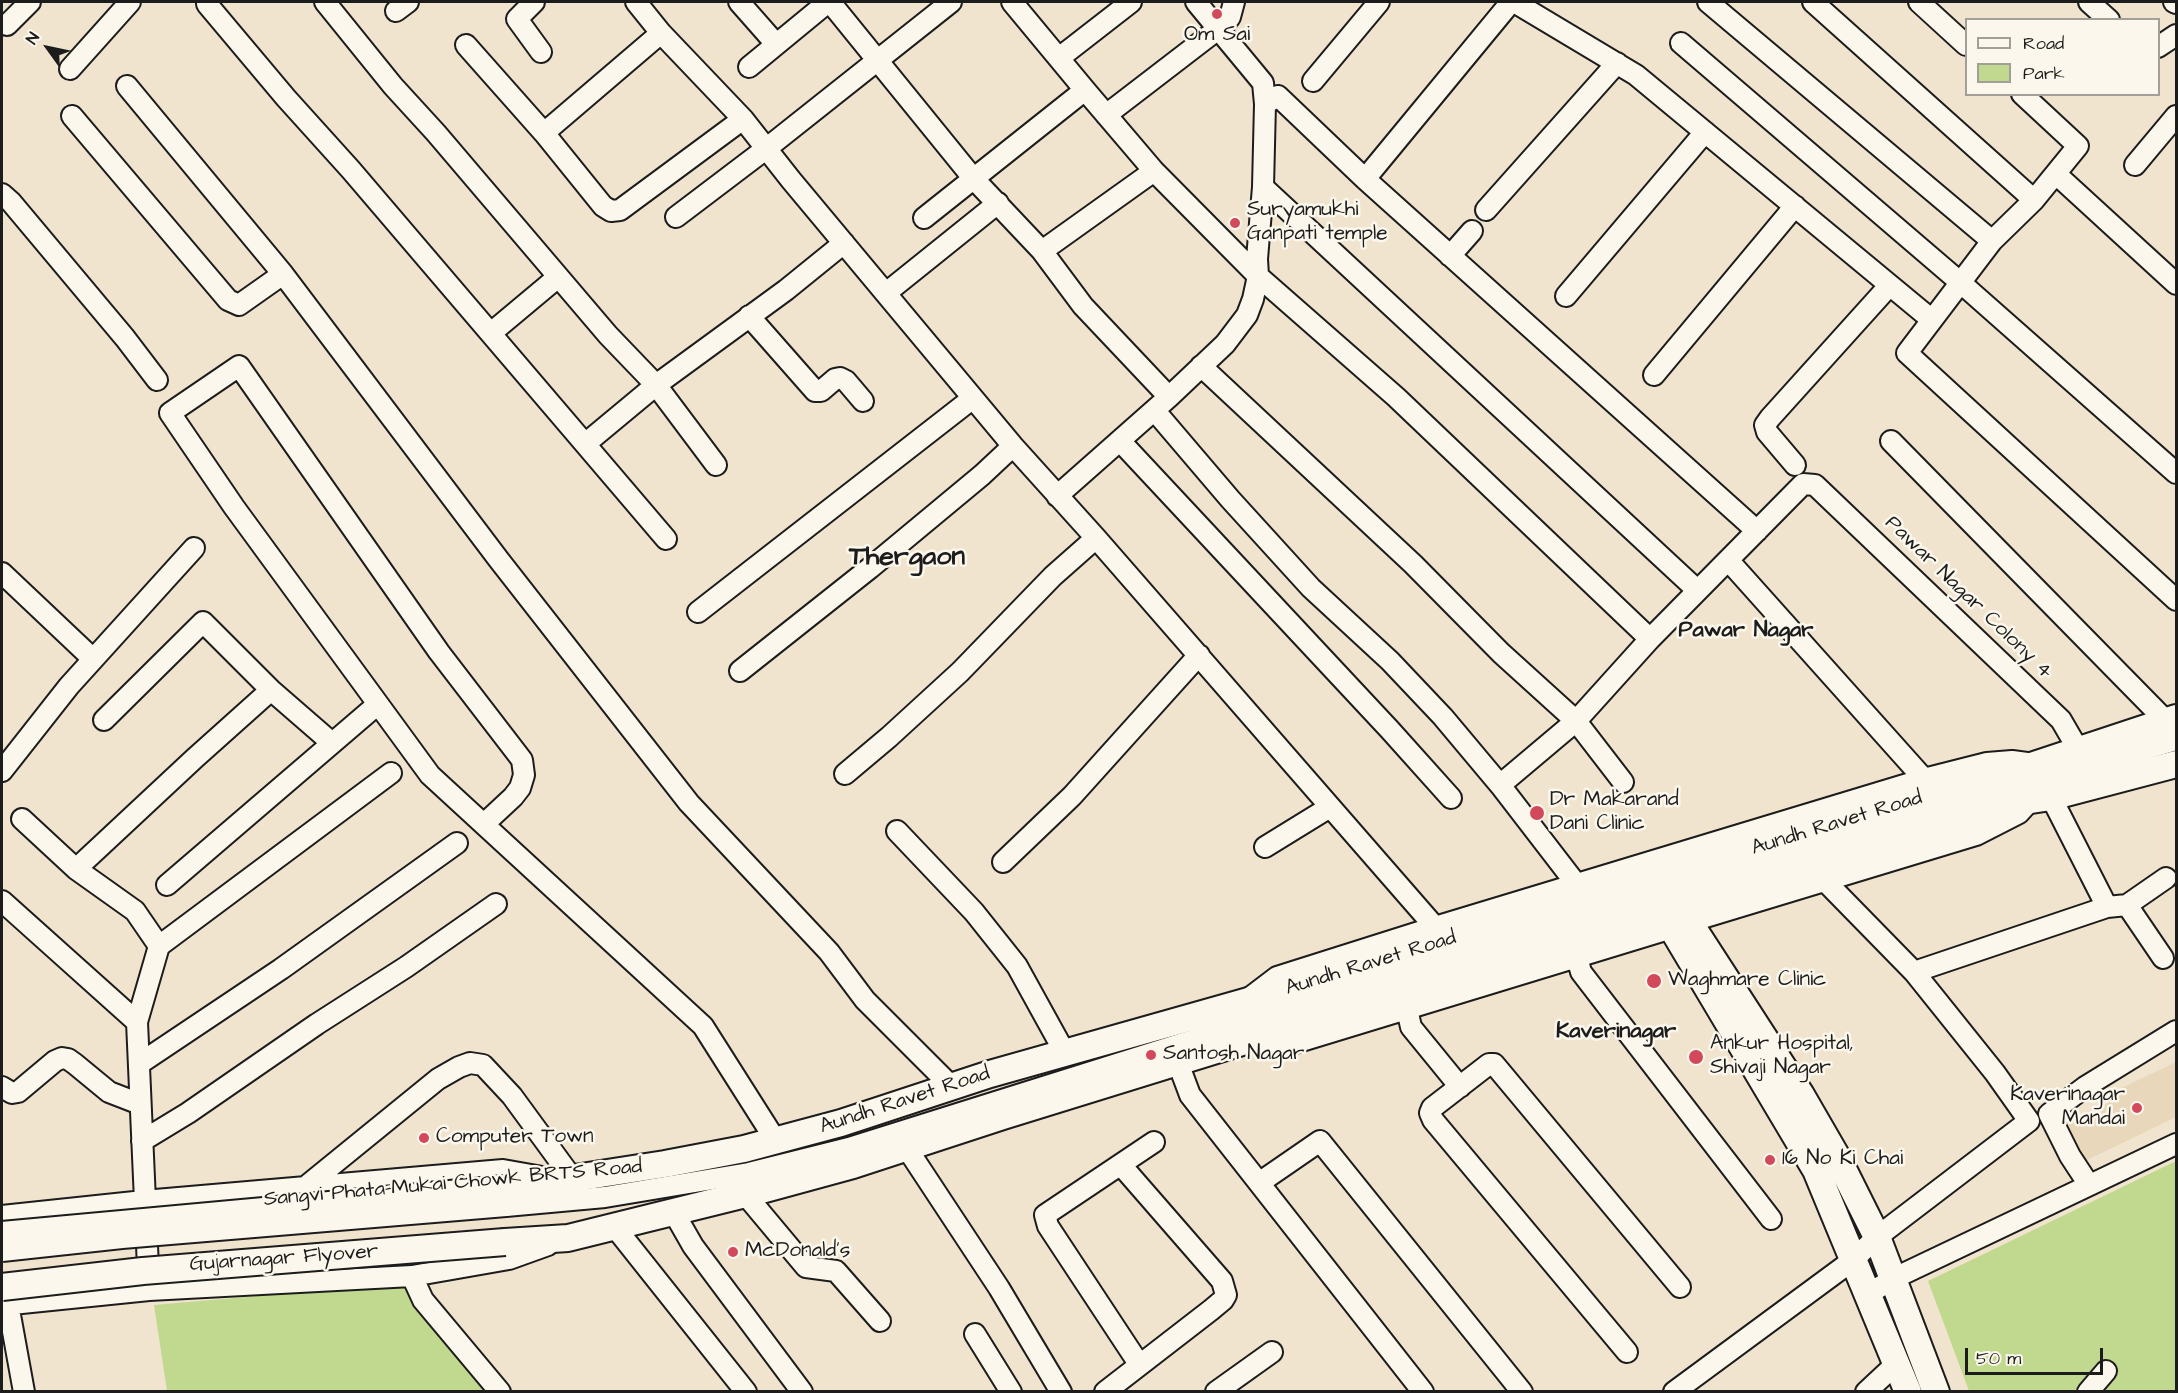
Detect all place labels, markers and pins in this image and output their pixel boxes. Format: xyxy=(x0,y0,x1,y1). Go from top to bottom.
marker: Om Sai xyxy=(1210,7,1224,21)
place label: Om Sai xyxy=(1184,23,1250,49)
place label: Suryamukhi Ganpati temple xyxy=(1247,198,1388,248)
marker: Suryamukhi Ganpati temple xyxy=(1228,216,1242,230)
place label: Dr Makarand Dani Clinic xyxy=(1550,788,1679,838)
marker: Dr Makarand Dani Clinic xyxy=(1528,804,1546,822)
place label: Waghmare Clinic xyxy=(1668,968,1826,994)
marker: Waghmare Clinic xyxy=(1645,972,1663,990)
place label: Ankur Hospital, Shivaji Nagar xyxy=(1710,1032,1854,1082)
place label: Santosh Nagar xyxy=(1163,1042,1304,1068)
marker: Santosh Nagar xyxy=(1144,1048,1158,1062)
marker: Ankur Hospital, Shivaji Nagar xyxy=(1687,1048,1705,1066)
place label: Kaverinagar Mandai xyxy=(2010,1083,2125,1133)
marker: Kaverinagar Mandai xyxy=(2130,1101,2144,1115)
place label: Computer Town xyxy=(436,1125,594,1151)
marker: Computer Town xyxy=(417,1131,431,1145)
place label: 16 No Ki Chai xyxy=(1782,1147,1903,1173)
marker: 16 No Ki Chai xyxy=(1763,1153,1777,1167)
place label: McDonald's xyxy=(745,1239,850,1265)
marker: McDonald's xyxy=(726,1245,740,1259)

